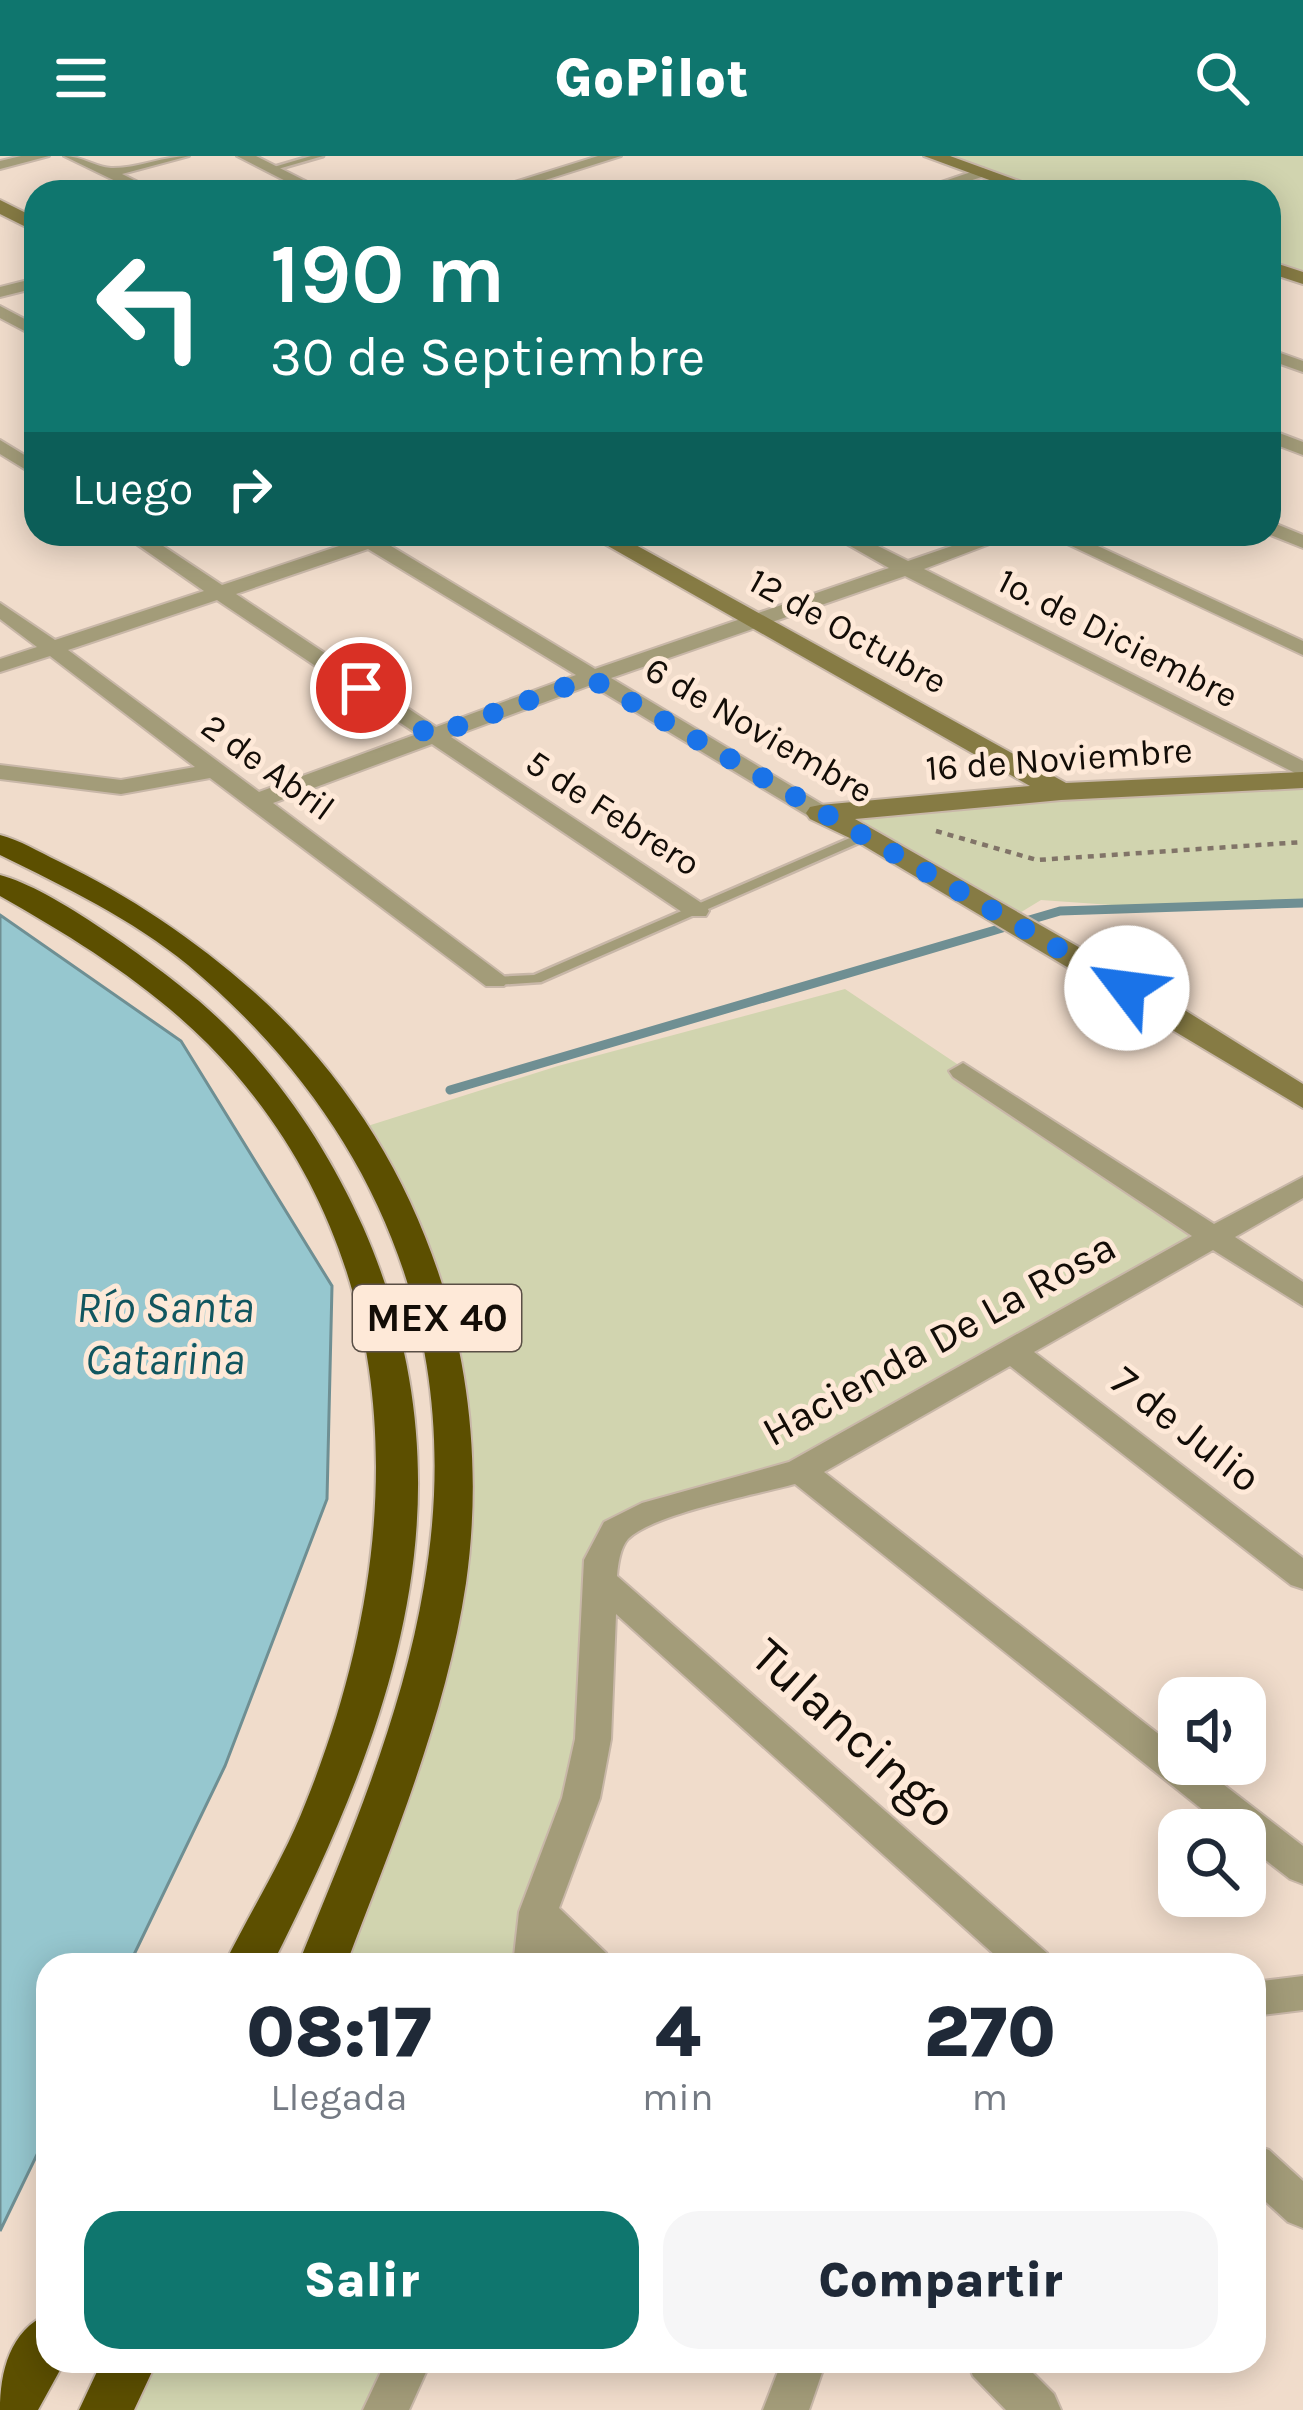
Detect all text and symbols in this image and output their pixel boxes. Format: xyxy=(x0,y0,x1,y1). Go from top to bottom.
icon: menu xyxy=(48,45,114,111)
icon: search xyxy=(1189,45,1255,111)
text: GoPilot xyxy=(554,46,749,110)
text: 190 m xyxy=(270,225,505,323)
icon: left xyxy=(72,228,228,384)
text: 30 de Septiembre xyxy=(270,325,705,389)
icon: right xyxy=(217,456,283,522)
text: Luego xyxy=(72,463,193,515)
street label: 12 de Octubre xyxy=(742,559,954,703)
street label: 1o. de Diciembre xyxy=(991,559,1245,717)
pin xyxy=(310,637,412,739)
street label: 6 de Noviembre xyxy=(638,648,880,812)
icon: arrive xyxy=(328,655,394,721)
street label: 2 de Abril xyxy=(194,705,342,829)
street label: 16 de Noviembre xyxy=(924,729,1194,789)
street label: 5 de Febrero xyxy=(518,741,708,885)
position arrow xyxy=(1064,925,1190,1051)
street label: Hacienda De La Rosa xyxy=(754,1221,1124,1457)
water label: Río Santa Catarina xyxy=(76,1281,254,1385)
road number: MEX 40 xyxy=(353,1285,521,1351)
street label: 7 de Julio xyxy=(1101,1355,1271,1503)
street label: Tulancingo xyxy=(739,1625,969,1841)
map controls xyxy=(1158,1677,1266,1917)
button: sound xyxy=(1158,1677,1266,1785)
button: search xyxy=(1158,1809,1266,1917)
text: 08:17 xyxy=(246,1990,432,2074)
text: 4 xyxy=(655,1990,701,2074)
text: 270 xyxy=(924,1990,1056,2074)
text: Llegada xyxy=(270,2074,408,2120)
text: min xyxy=(642,2074,714,2120)
text: m xyxy=(971,2074,1008,2120)
button: Salir xyxy=(84,2211,639,2349)
button: Compartir xyxy=(663,2211,1218,2349)

